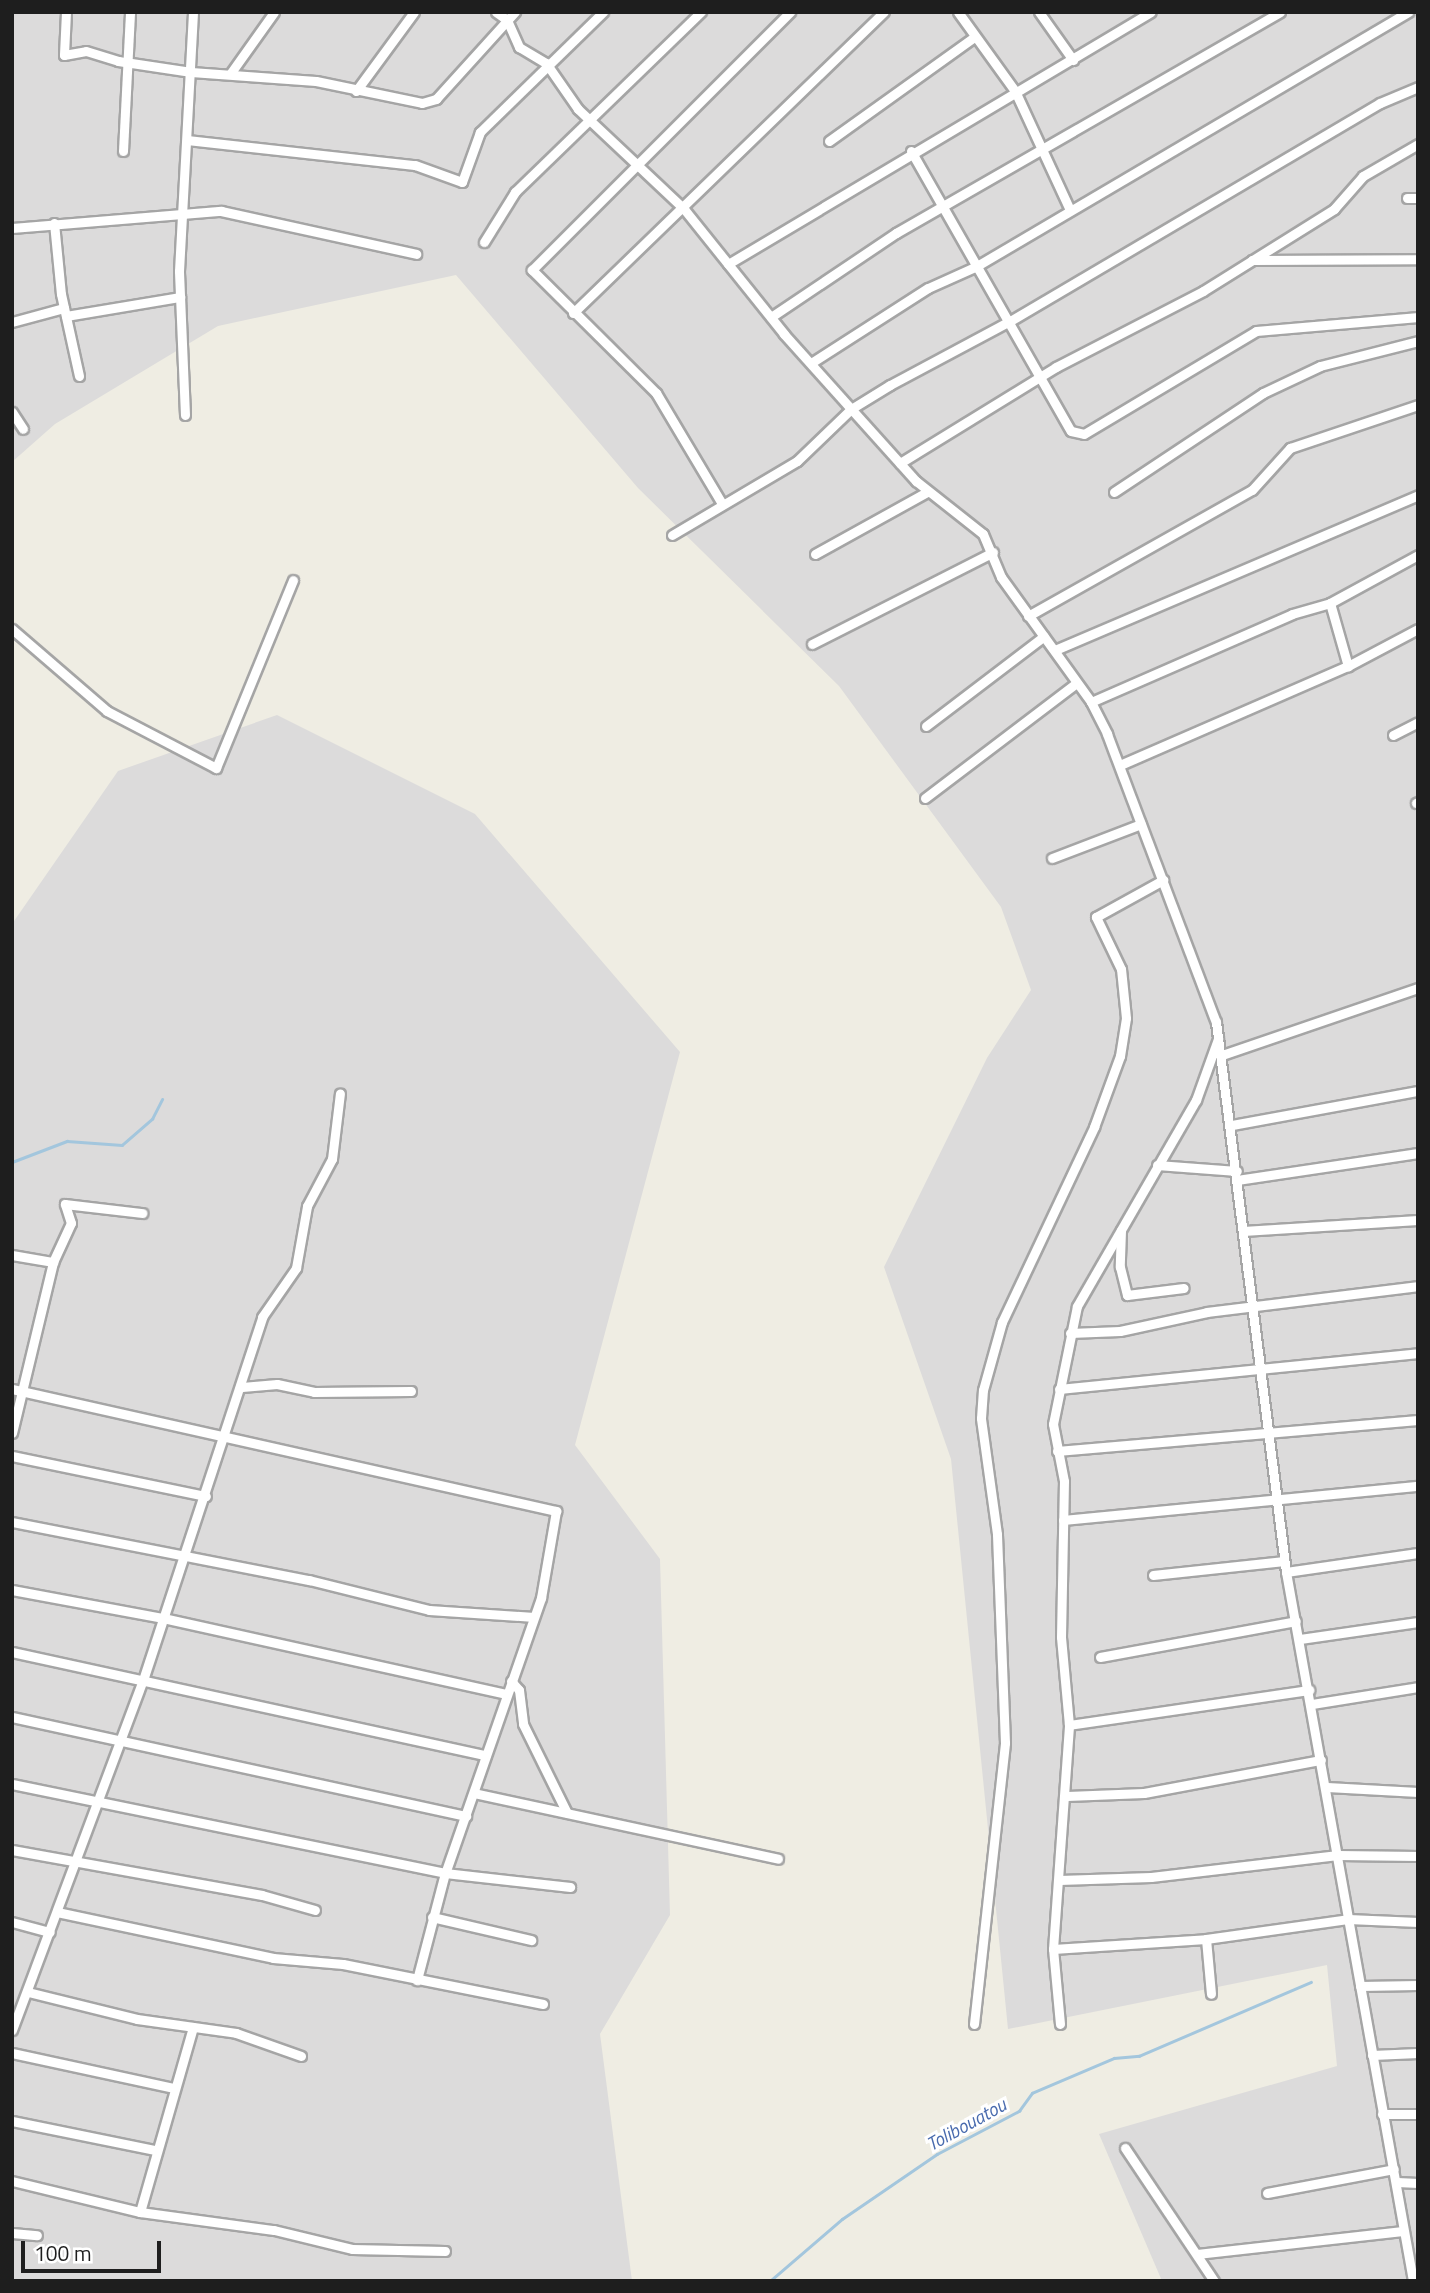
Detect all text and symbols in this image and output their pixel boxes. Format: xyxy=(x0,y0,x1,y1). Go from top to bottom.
water label: Tolibouatou xyxy=(922,2093,1010,2155)
scale bar xyxy=(24,2226,164,2270)
text: 100 m xyxy=(34,2237,91,2269)

